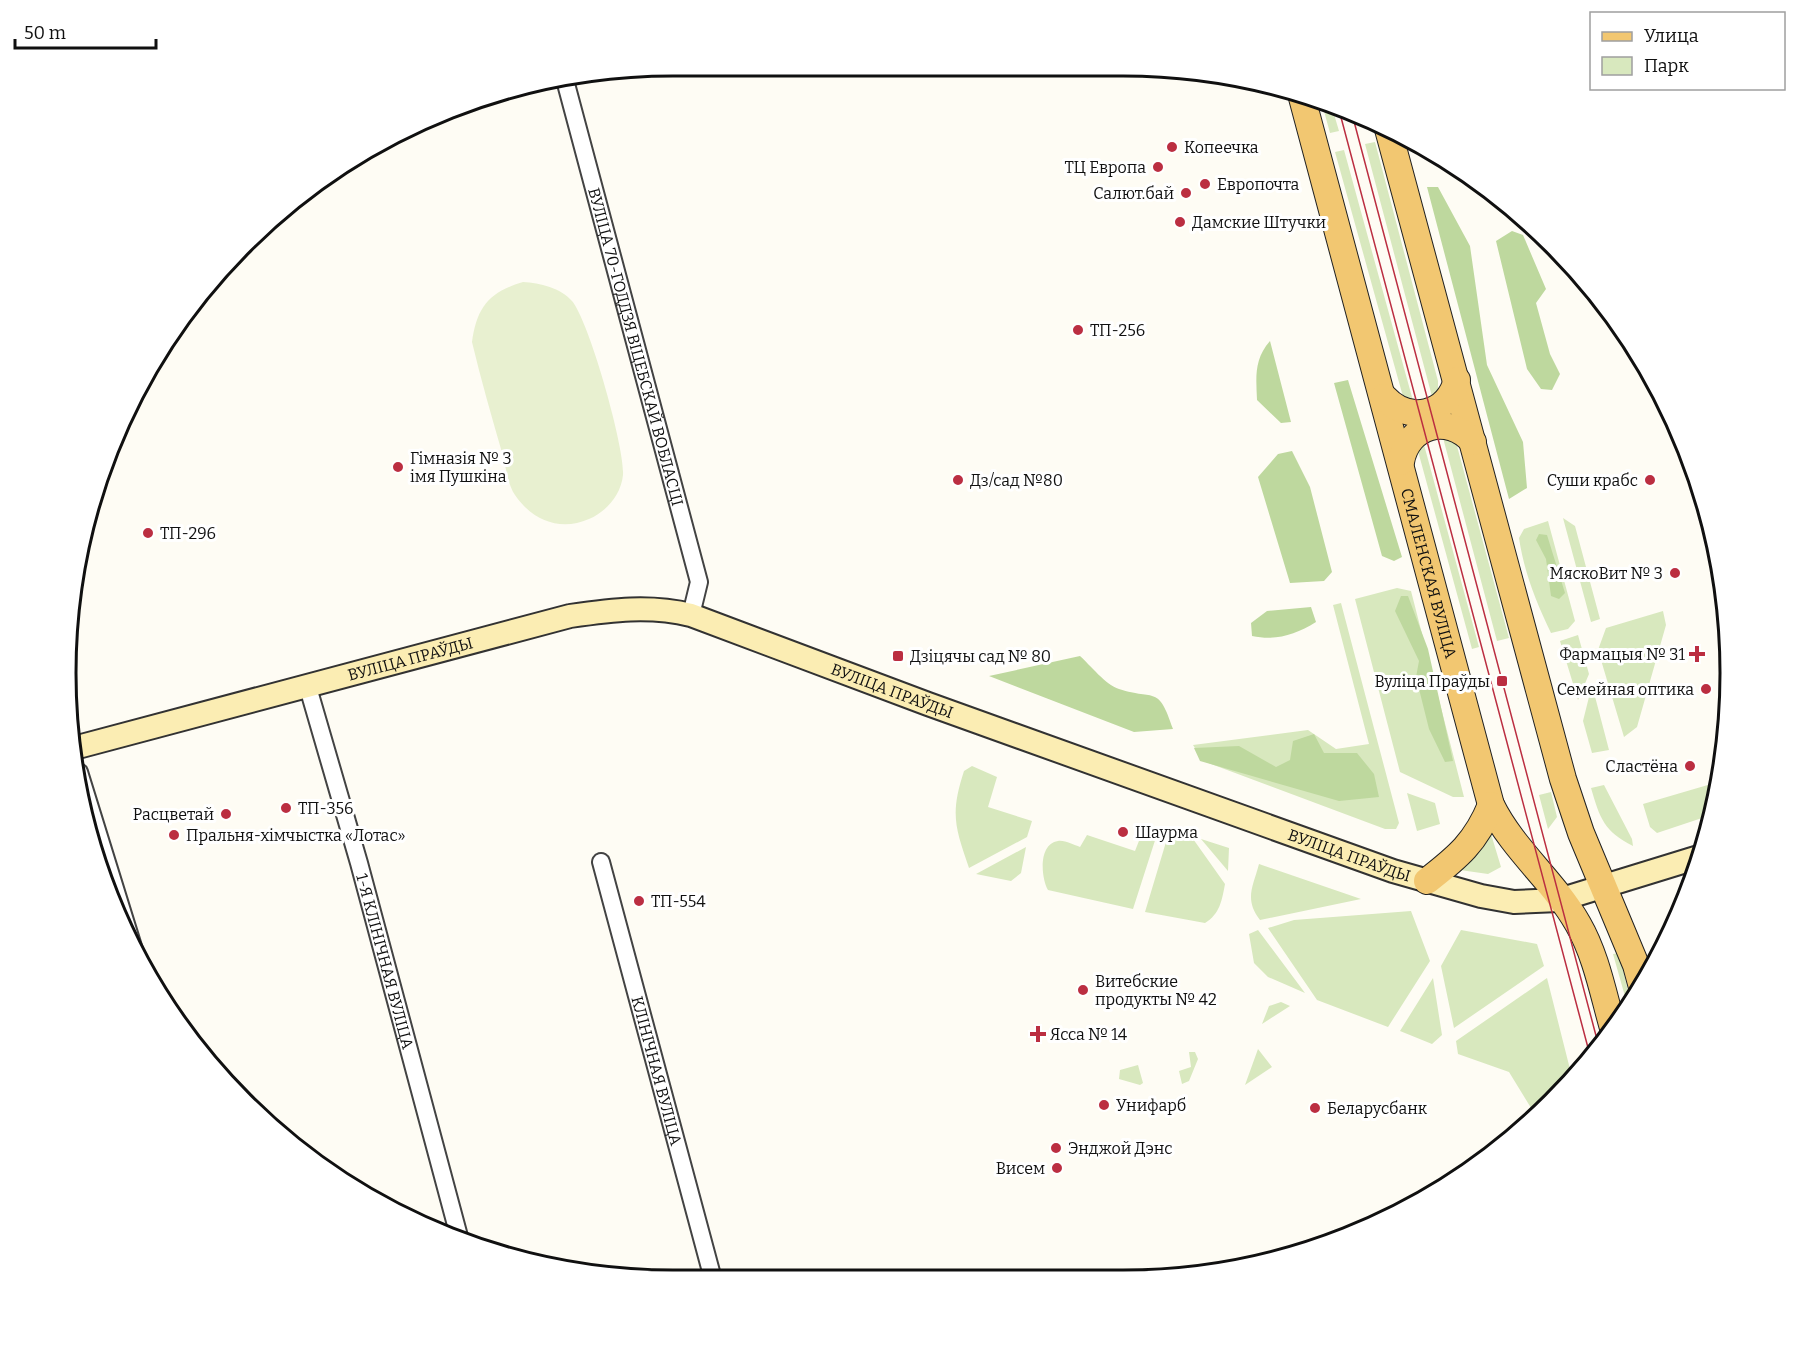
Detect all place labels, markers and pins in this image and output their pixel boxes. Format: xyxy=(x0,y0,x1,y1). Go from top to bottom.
place label: Копеечка xyxy=(1184,138,1259,157)
marker: Копеечка xyxy=(1165,140,1179,154)
place label: ТЦ Европа xyxy=(1065,158,1146,177)
marker: ТЦ Европа xyxy=(1151,160,1165,174)
place label: Европочта xyxy=(1217,175,1300,194)
marker: Европочта xyxy=(1198,177,1212,191)
place label: Салют.бай xyxy=(1093,184,1174,203)
marker: Салют.бай xyxy=(1179,186,1193,200)
place label: Дамские Штучки xyxy=(1192,213,1326,232)
marker: Дамские Штучки xyxy=(1173,215,1187,229)
place label: ТП-256 xyxy=(1090,321,1145,340)
marker: ТП-256 xyxy=(1071,323,1085,337)
place label: Гімназія № 3 імя Пушкіна xyxy=(410,449,512,486)
marker: Гімназія № 3 імя Пушкіна xyxy=(391,460,405,474)
place label: Дз/сад №80 xyxy=(970,471,1063,490)
place label: Суши крабс xyxy=(1547,471,1638,490)
marker: Дз/сад №80 xyxy=(951,473,965,487)
marker: Суши крабс xyxy=(1643,473,1657,487)
place label: ТП-296 xyxy=(160,524,216,543)
marker: ТП-296 xyxy=(141,526,155,540)
place label: МяскоВит № 3 xyxy=(1549,564,1663,583)
marker: МяскоВит № 3 xyxy=(1668,566,1682,580)
place label: Фармацыя № 31 xyxy=(1559,645,1685,664)
place label: Дзіцячы сад № 80 xyxy=(910,647,1051,666)
marker: Фармацыя № 31 xyxy=(1690,647,1704,661)
marker: Дзіцячы сад № 80 xyxy=(891,649,905,663)
place label: Вуліца Праўды xyxy=(1374,672,1490,691)
marker: Вуліца Праўды xyxy=(1495,674,1509,688)
place label: Семейная оптика xyxy=(1557,680,1694,699)
marker: Семейная оптика xyxy=(1699,682,1713,696)
place label: Сластёна xyxy=(1605,757,1678,776)
marker: Сластёна xyxy=(1683,759,1697,773)
place label: ТП-356 xyxy=(298,799,354,818)
marker: ТП-356 xyxy=(279,801,293,815)
place label: Расцветай xyxy=(133,805,214,824)
marker: Расцветай xyxy=(219,807,233,821)
place label: Шаурма xyxy=(1135,823,1198,842)
marker: Шаурма xyxy=(1116,825,1130,839)
place label: Пральня-хімчыстка «Лотас» xyxy=(186,826,406,845)
marker: Пральня-хімчыстка «Лотас» xyxy=(167,828,181,842)
place label: ТП-554 xyxy=(651,892,706,911)
marker: ТП-554 xyxy=(632,894,646,908)
place label: Витебские продукты № 42 xyxy=(1095,972,1217,1009)
marker: Витебские продукты № 42 xyxy=(1076,983,1090,997)
place label: Ясса № 14 xyxy=(1050,1025,1128,1044)
marker: Ясса № 14 xyxy=(1031,1027,1045,1041)
place label: Унифарб xyxy=(1116,1096,1186,1115)
marker: Унифарб xyxy=(1097,1098,1111,1112)
place label: Беларусбанк xyxy=(1327,1099,1428,1118)
marker: Беларусбанк xyxy=(1308,1101,1322,1115)
place label: Энджой Дэнс xyxy=(1068,1139,1173,1158)
marker: Энджой Дэнс xyxy=(1049,1141,1063,1155)
place label: Висем xyxy=(996,1159,1045,1178)
marker: Висем xyxy=(1050,1161,1064,1175)

